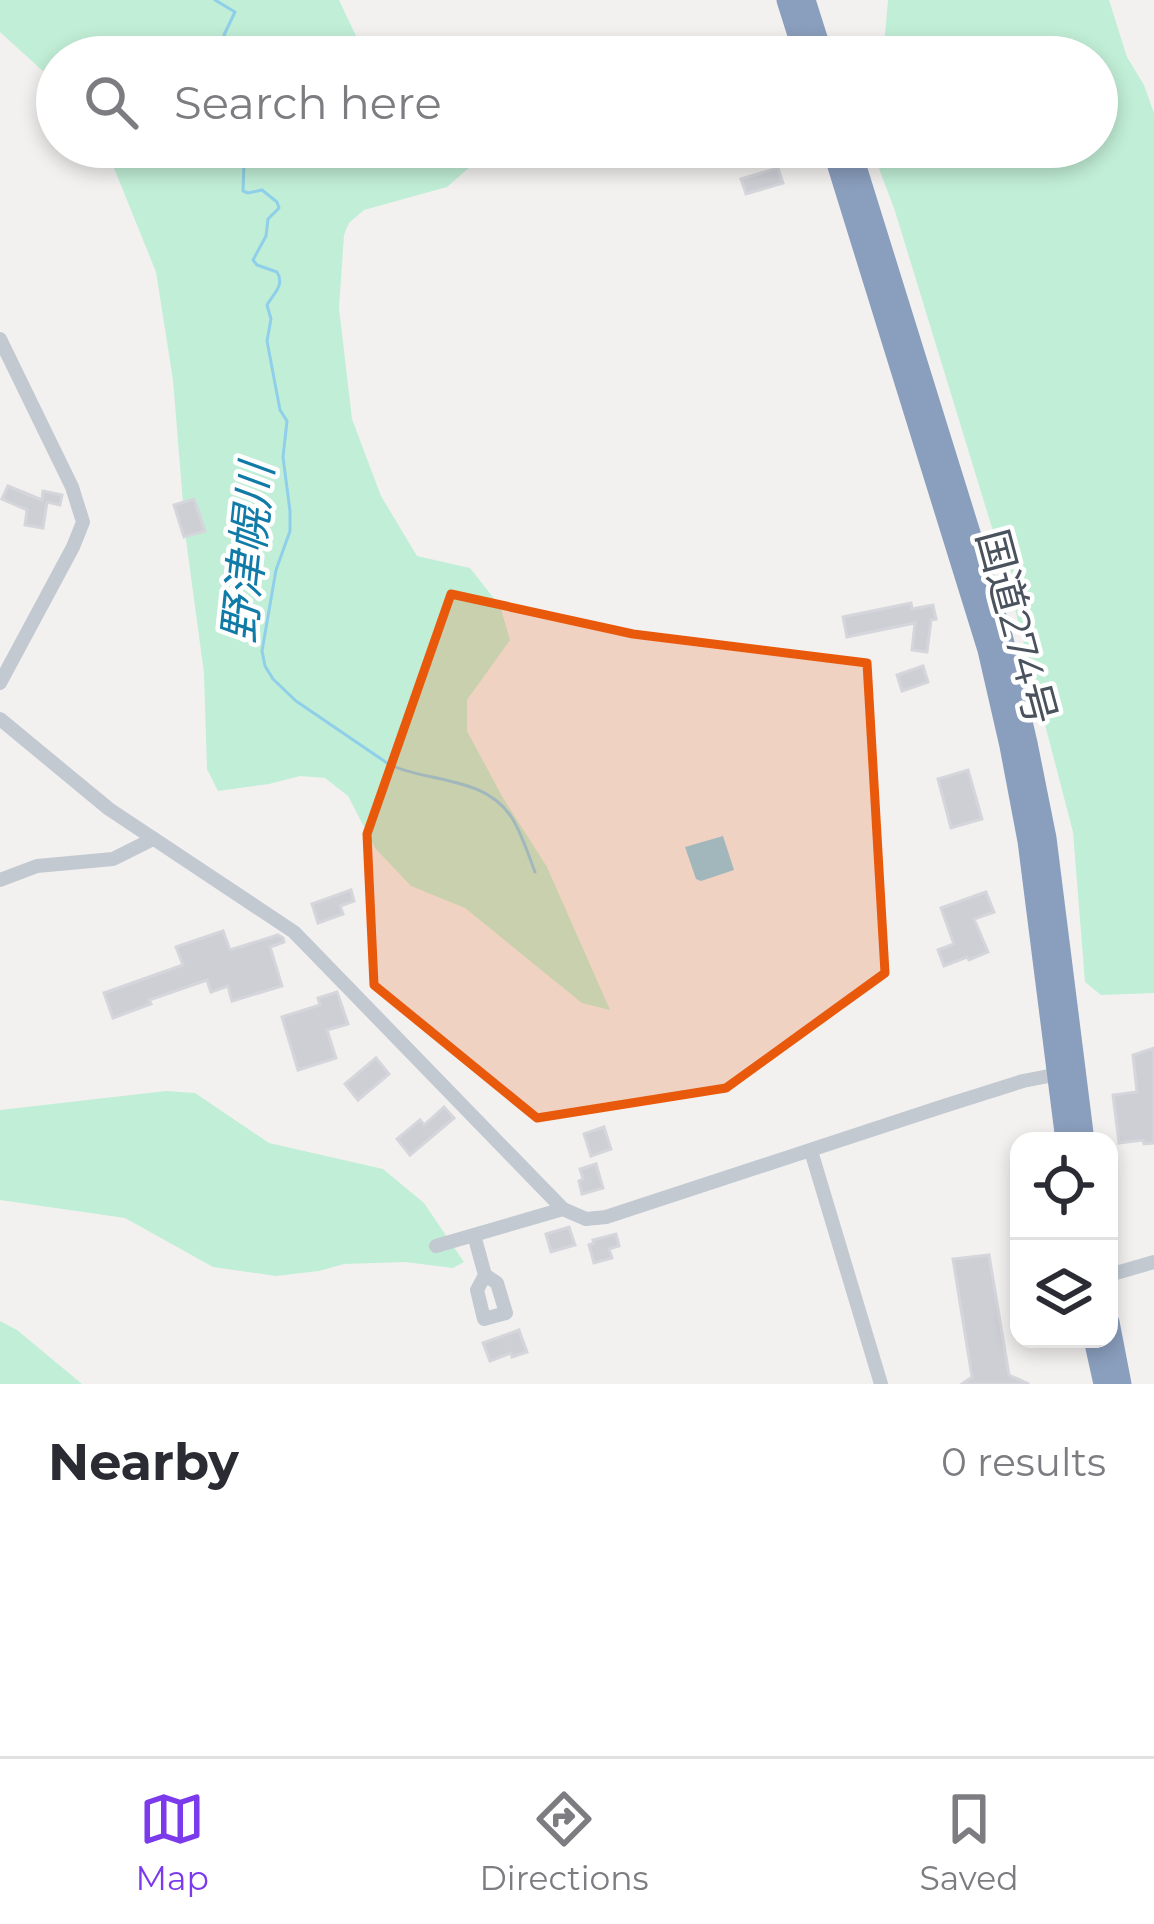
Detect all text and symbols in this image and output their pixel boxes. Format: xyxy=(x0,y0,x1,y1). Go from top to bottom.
search box xyxy=(36,36,1118,168)
icon: search xyxy=(78,69,144,135)
text: Search here xyxy=(174,75,442,130)
water label: 野津幌川 xyxy=(210,457,284,645)
street label: 国道274号 xyxy=(966,524,1068,730)
map controls xyxy=(1010,1132,1118,1348)
button: locate xyxy=(1010,1132,1118,1240)
button: layers xyxy=(1010,1240,1118,1348)
text: Nearby xyxy=(48,1431,239,1493)
text: 0 results xyxy=(941,1438,1106,1486)
tab: Map xyxy=(135,1786,209,1898)
tab: Directions xyxy=(480,1786,649,1898)
tab: Saved xyxy=(919,1786,1019,1898)

